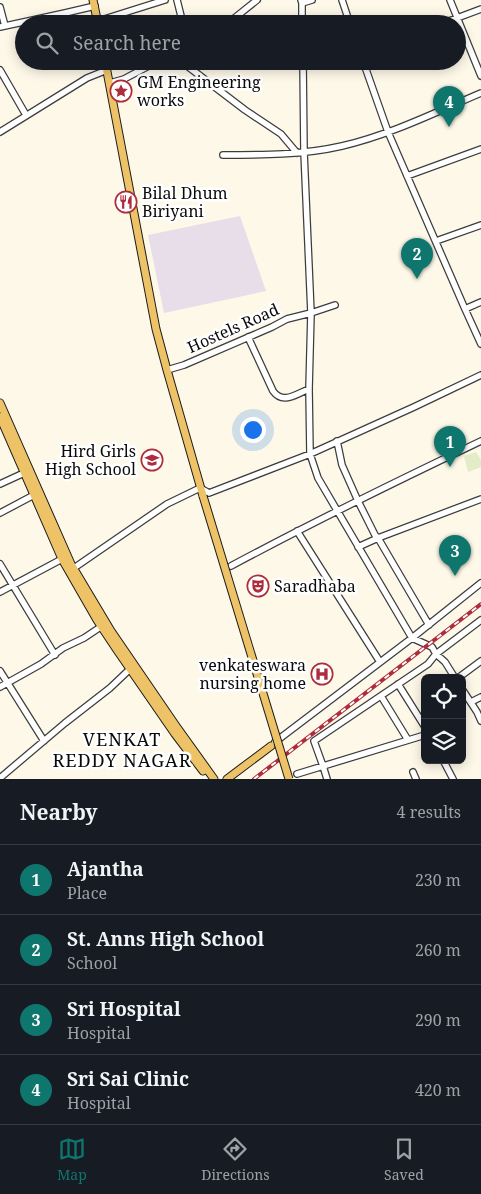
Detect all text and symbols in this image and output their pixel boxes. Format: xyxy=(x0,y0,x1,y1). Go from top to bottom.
search box xyxy=(15,15,466,70)
icon: search xyxy=(33,29,61,57)
text: Search here xyxy=(73,30,181,56)
place label: GM Engineering works xyxy=(137,71,261,111)
place icon: GM Engineering works xyxy=(109,79,133,103)
pin: 4 xyxy=(433,86,465,127)
place label: Bilal Dhum Biriyani xyxy=(142,182,228,222)
restaurant icon: Bilal Dhum Biriyani xyxy=(114,190,138,214)
pin: 2 xyxy=(401,238,433,279)
street label: Hostels Road xyxy=(184,298,282,358)
your location xyxy=(240,417,266,443)
pin: 1 xyxy=(434,426,466,467)
place label: Hird Girls High School xyxy=(45,440,136,480)
school or university icon: Hird Girls High School xyxy=(140,448,164,472)
pin: 3 xyxy=(439,535,471,576)
theatre icon: Saradhaba xyxy=(246,574,270,598)
place label: Saradhaba xyxy=(274,575,356,597)
place label: venkateswara nursing home xyxy=(199,654,306,694)
hospital icon: venkateswara nursing home xyxy=(310,662,334,686)
map controls xyxy=(421,674,466,764)
button: locate xyxy=(421,674,466,719)
button: layers xyxy=(421,719,466,764)
district label: VENKAT REDDY NAGAR xyxy=(53,727,192,772)
text: Nearby xyxy=(20,798,98,826)
text: 4 results xyxy=(397,801,461,823)
text: Ajantha xyxy=(67,856,144,882)
text: 1 xyxy=(31,869,41,891)
text: 230 m xyxy=(415,869,461,891)
text: Place xyxy=(67,882,107,904)
text: St. Anns High School xyxy=(67,926,264,952)
text: 2 xyxy=(31,939,41,961)
text: 260 m xyxy=(415,939,461,961)
text: School xyxy=(67,952,117,974)
text: Sri Hospital xyxy=(67,996,181,1022)
text: 3 xyxy=(31,1009,41,1031)
text: 290 m xyxy=(415,1009,461,1031)
text: Hospital xyxy=(67,1022,131,1044)
text: Sri Sai Clinic xyxy=(67,1066,189,1092)
text: 4 xyxy=(31,1079,41,1101)
text: 420 m xyxy=(415,1079,461,1101)
text: Hospital xyxy=(67,1092,131,1114)
tab: Map xyxy=(57,1135,87,1184)
tab: Directions xyxy=(201,1135,270,1184)
tab: Saved xyxy=(384,1135,424,1184)

